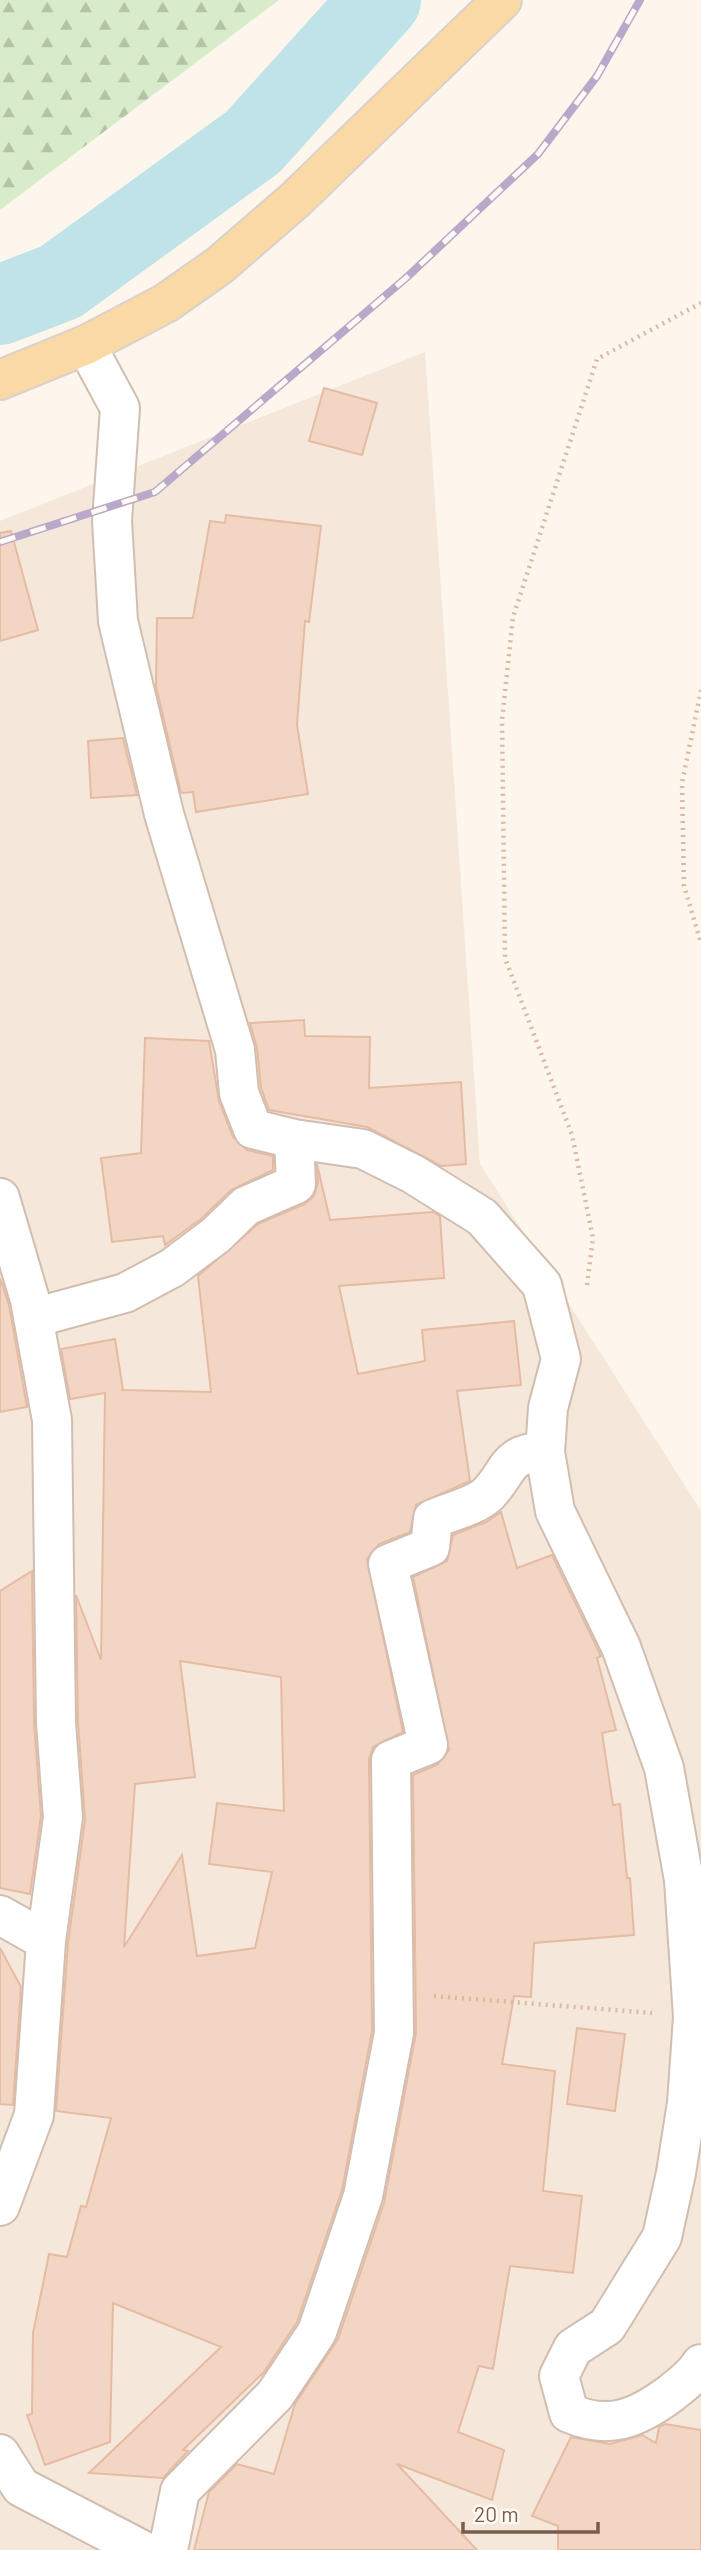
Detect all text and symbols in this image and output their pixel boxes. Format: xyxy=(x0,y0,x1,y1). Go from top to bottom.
scale bar xyxy=(463,2490,598,2534)
text: 20 m xyxy=(474,2501,519,2526)

